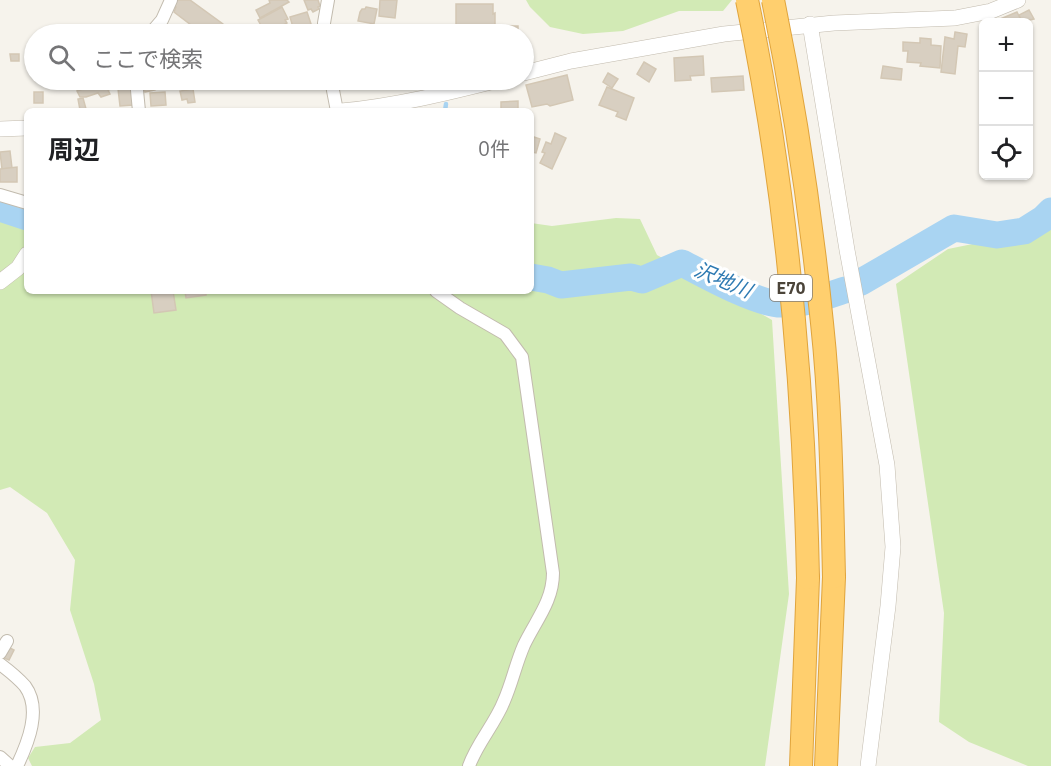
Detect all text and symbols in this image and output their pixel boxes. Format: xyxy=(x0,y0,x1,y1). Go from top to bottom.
map controls xyxy=(979,18,1033,180)
button: + xyxy=(979,18,1033,72)
search box xyxy=(24,24,534,90)
icon: search xyxy=(45,41,78,74)
text: ここで検索 xyxy=(93,44,203,73)
button: − xyxy=(979,72,1033,126)
button: locate xyxy=(979,126,1033,180)
text: 周辺 xyxy=(48,132,100,166)
text: 0件 xyxy=(478,135,510,162)
water label: 沢地川 xyxy=(690,255,758,304)
road number: E70 xyxy=(770,275,812,301)

